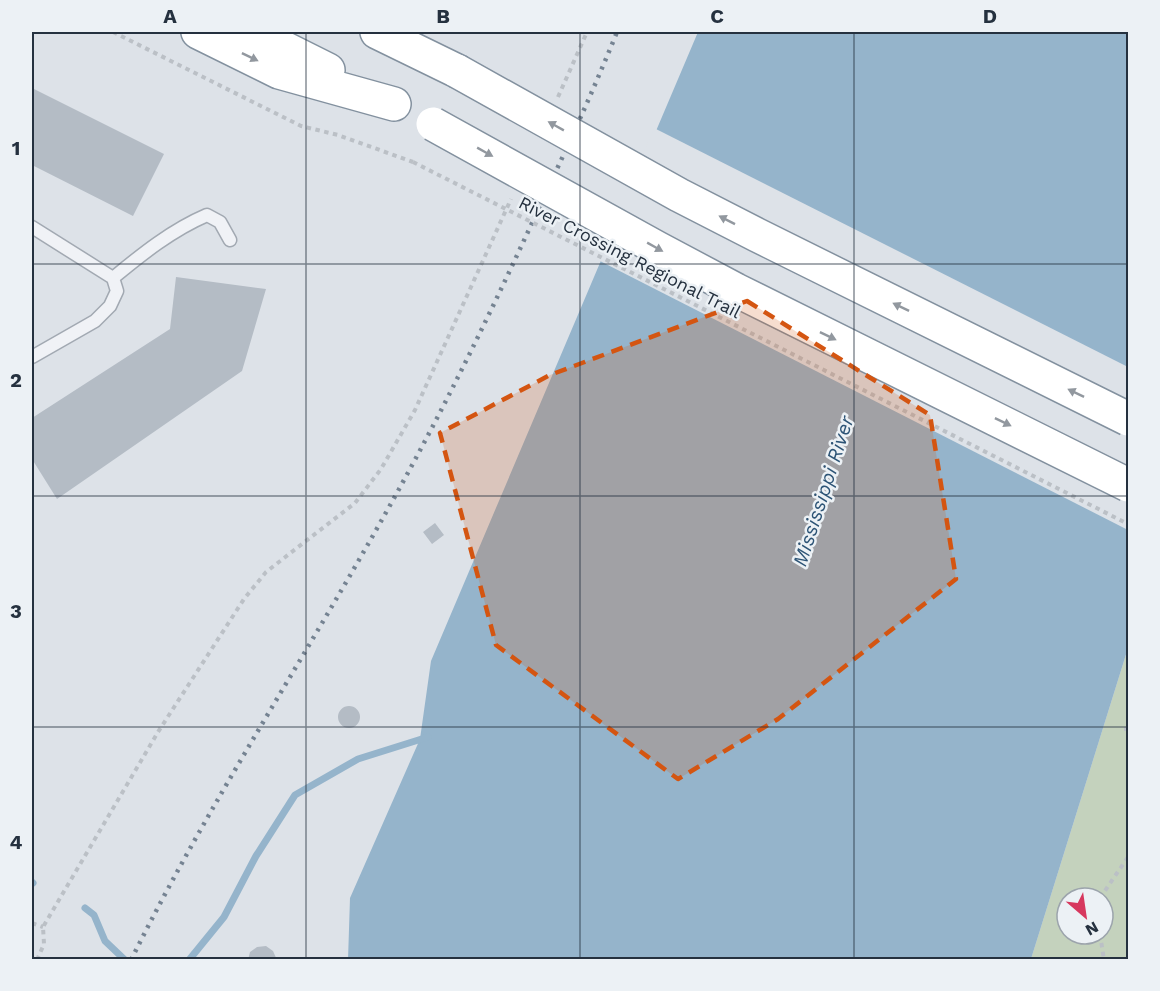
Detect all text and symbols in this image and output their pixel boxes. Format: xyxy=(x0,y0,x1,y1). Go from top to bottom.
text: A xyxy=(163,4,177,28)
text: B xyxy=(436,4,450,28)
text: C xyxy=(710,4,724,28)
text: D xyxy=(983,4,997,28)
one-way arrow xyxy=(242,53,259,62)
one-way arrow xyxy=(547,121,564,131)
text: 1 xyxy=(12,136,20,160)
one-way arrow xyxy=(476,147,493,157)
street label: River Crossing Regional Trail xyxy=(515,192,745,323)
one-way arrow xyxy=(718,215,736,225)
one-way arrow xyxy=(647,242,664,252)
one-way arrow xyxy=(893,302,910,311)
one-way arrow xyxy=(820,331,837,341)
text: 2 xyxy=(10,368,22,392)
one-way arrow xyxy=(1067,389,1085,399)
water label: Mississippi River xyxy=(787,411,859,569)
one-way arrow xyxy=(995,418,1012,427)
text: 3 xyxy=(10,599,22,623)
text: 4 xyxy=(10,830,23,854)
north arrow xyxy=(1055,886,1115,946)
text: N xyxy=(1082,917,1102,940)

